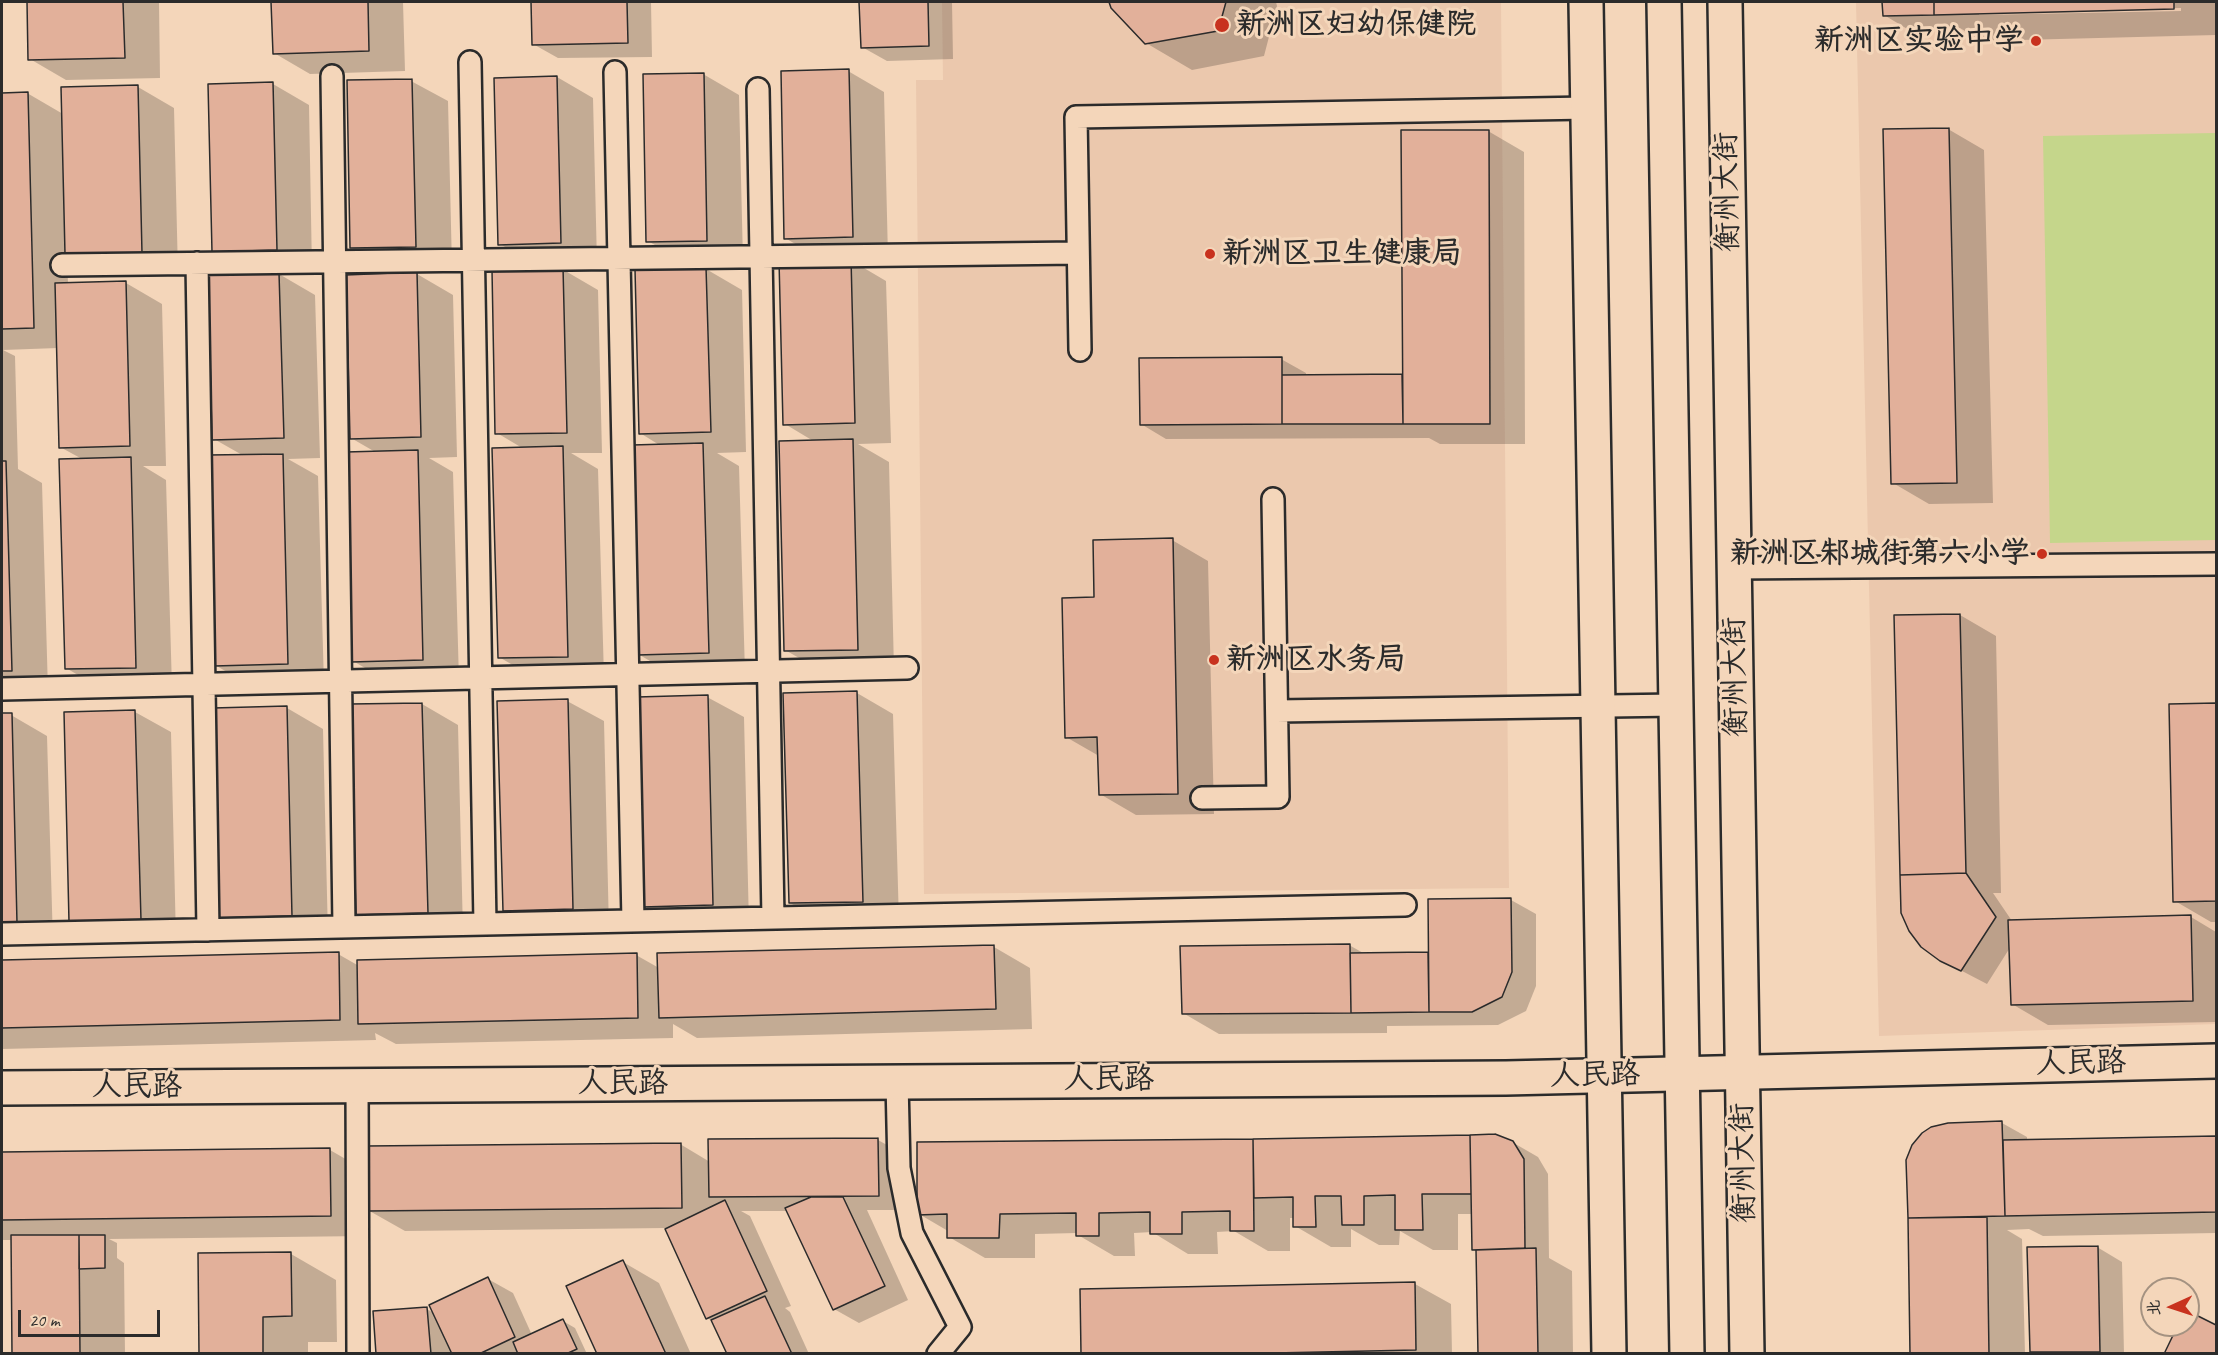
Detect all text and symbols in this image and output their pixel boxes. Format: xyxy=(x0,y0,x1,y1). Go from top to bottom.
place label: 新洲区妇幼保健院 xyxy=(1236,7,1476,43)
marker: 新洲区妇幼保健院 xyxy=(1213,16,1231,34)
place label: 新洲区实验中学 xyxy=(1814,23,2024,59)
marker: 新洲区实验中学 xyxy=(2029,34,2043,48)
street label: 衡州大街 xyxy=(1709,132,1747,252)
place label: 新洲区卫生健康局 xyxy=(1222,236,1462,272)
marker: 新洲区卫生健康局 xyxy=(1203,247,1217,261)
place label: 新洲区邾城街第六小学 xyxy=(1730,536,2030,572)
marker: 新洲区邾城街第六小学 xyxy=(2035,547,2049,561)
street label: 衡州大街 xyxy=(1717,617,1755,737)
place label: 新洲区水务局 xyxy=(1226,642,1406,678)
marker: 新洲区水务局 xyxy=(1207,653,1221,667)
street label: 人民路 xyxy=(2036,1045,2126,1083)
street label: 人民路 xyxy=(1550,1057,1640,1095)
street label: 人民路 xyxy=(1064,1062,1154,1098)
street label: 人民路 xyxy=(578,1066,668,1102)
street label: 人民路 xyxy=(92,1069,182,1105)
street label: 衡州大街 xyxy=(1725,1103,1763,1223)
north arrow xyxy=(2140,1277,2200,1337)
scale bar xyxy=(21,1298,164,1336)
text: 北 xyxy=(2144,1299,2164,1316)
text: 20 m xyxy=(29,1309,60,1331)

